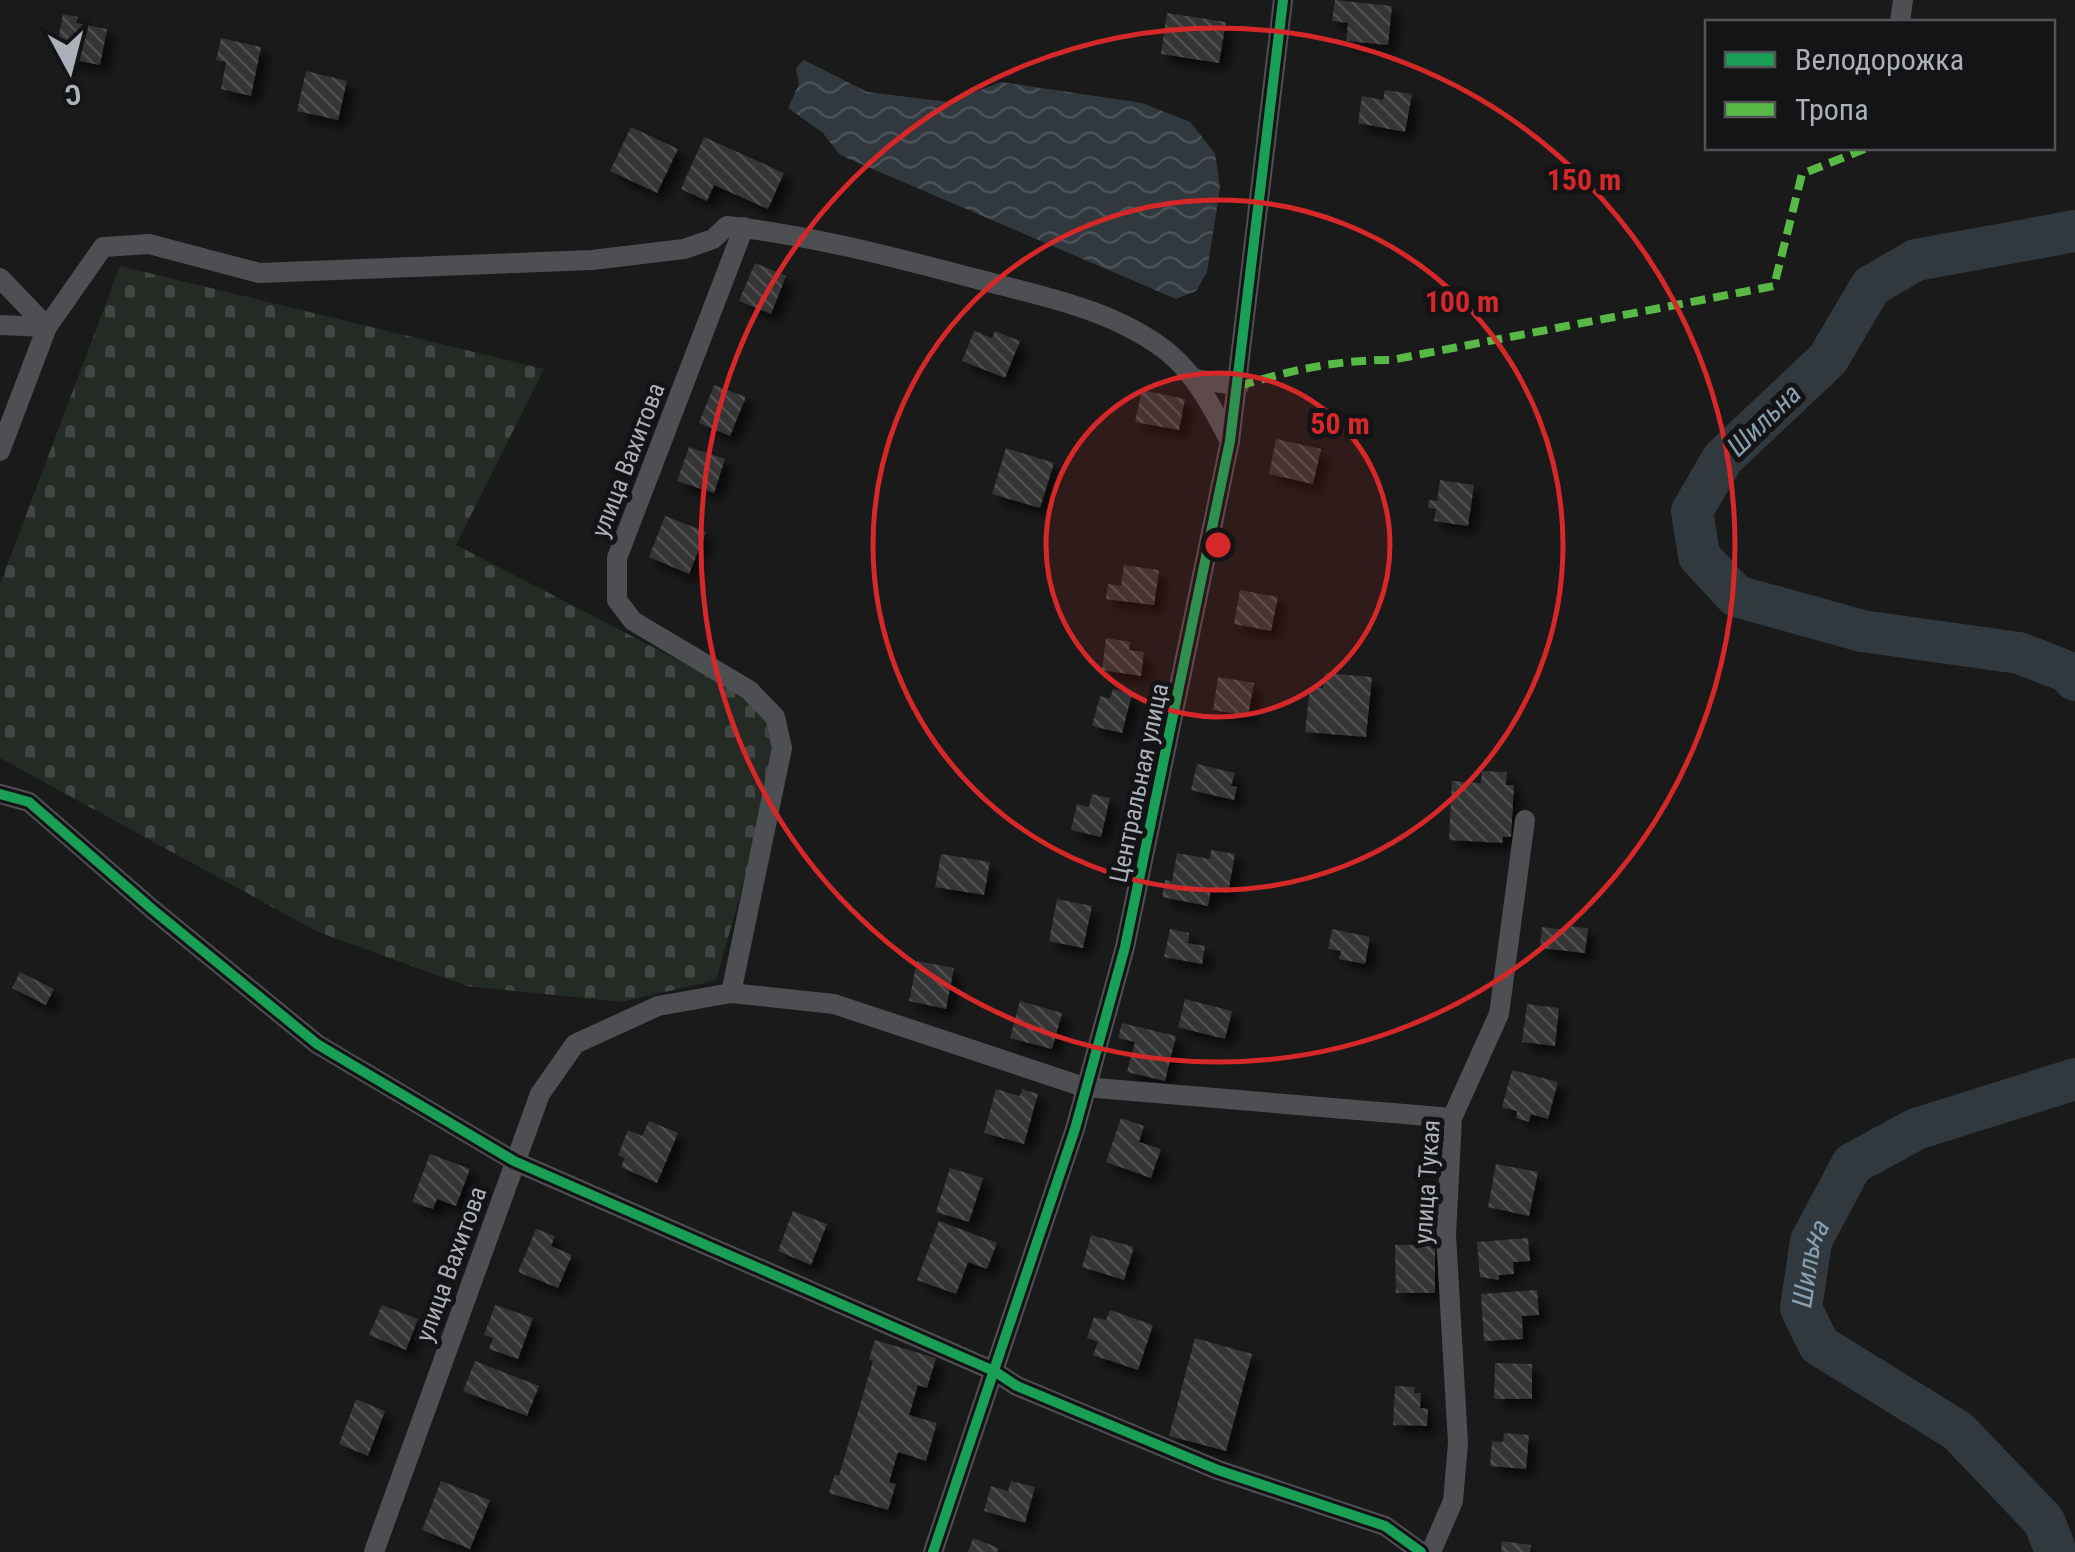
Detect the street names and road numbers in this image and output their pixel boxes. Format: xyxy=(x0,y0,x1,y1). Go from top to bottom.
street label: улица Вахитова xyxy=(585,379,671,541)
street label: Центральная улица xyxy=(1104,681,1174,885)
street label: улица Тукая xyxy=(1408,1119,1446,1245)
street label: улица Вахитова xyxy=(410,1183,492,1345)

